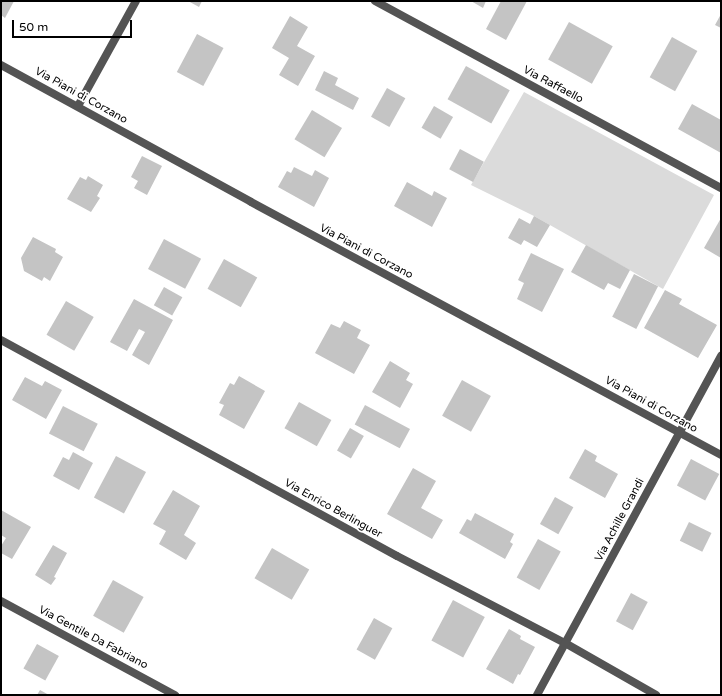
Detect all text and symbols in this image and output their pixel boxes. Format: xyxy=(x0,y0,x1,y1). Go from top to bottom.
scale bar xyxy=(14,12,134,38)
text: 50 m xyxy=(19,20,48,34)
street label: Via Raffaello xyxy=(521,64,585,106)
street label: Via Piani di Corzano xyxy=(32,65,130,127)
street label: Via Piani di Corzano xyxy=(317,222,415,282)
street label: Via Piani di Corzano xyxy=(602,374,700,436)
street label: Via Achille Grandi xyxy=(592,476,648,564)
street label: Via Enrico Berlinguer xyxy=(282,477,384,541)
street label: Via Gentile Da Fabriano xyxy=(36,604,150,672)

